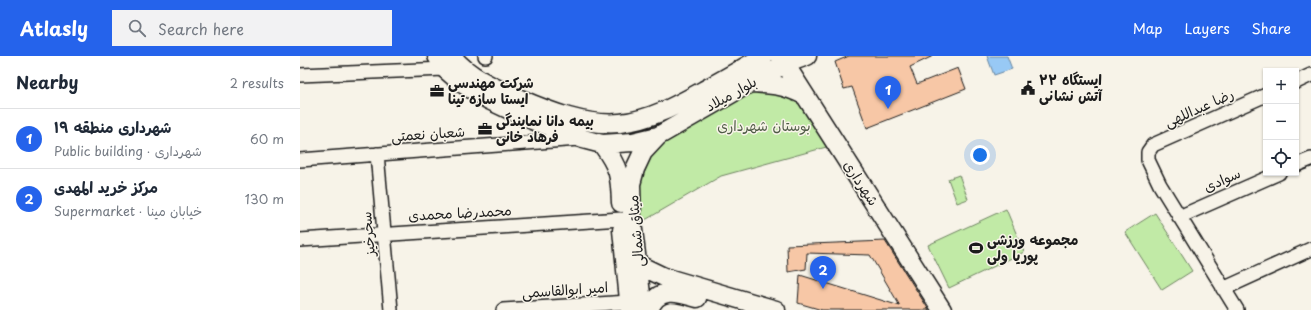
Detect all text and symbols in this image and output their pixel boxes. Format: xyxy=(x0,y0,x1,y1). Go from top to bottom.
search box xyxy=(112,10,392,46)
text: Atlasly xyxy=(20,14,88,42)
icon: search xyxy=(126,17,148,39)
text: Search here xyxy=(158,17,244,40)
text: Map xyxy=(1133,18,1163,39)
text: Layers xyxy=(1185,18,1230,39)
text: Share xyxy=(1252,18,1291,39)
map controls xyxy=(1263,68,1299,176)
button: + xyxy=(1263,68,1299,104)
text: Nearby xyxy=(16,69,78,95)
place label: ایستگاه ۲۲ آتش نشانی xyxy=(1039,69,1103,106)
street label: بلوار میلاد xyxy=(701,71,760,116)
place label: شرکت مهندسی ایستا سازه تینا xyxy=(448,72,534,109)
text: 2 results xyxy=(230,73,284,92)
pin: 1 xyxy=(875,76,901,109)
public building icon: ایستگاه ۲۲ آتش نشانی xyxy=(1020,80,1036,96)
office icon: شرکت مهندسی ایستا سازه تینا xyxy=(429,83,445,99)
street label: رضا عبداللهی xyxy=(1161,83,1237,132)
button: − xyxy=(1263,104,1299,140)
place label: بیمه دانا نمایندگی فرهاد خانی xyxy=(496,110,594,147)
text: شهرداری منطقه ۱۹ xyxy=(54,115,171,138)
park label: بوستان شهرداری xyxy=(717,115,811,136)
street label: شعبان نعمتی xyxy=(390,120,466,147)
office icon: بیمه دانا نمایندگی فرهاد خانی xyxy=(477,121,493,137)
text: 1 xyxy=(26,129,32,148)
text: 60 m xyxy=(250,129,284,148)
button: locate xyxy=(1263,140,1299,176)
text: Public building · شهرداری xyxy=(54,141,202,160)
your location xyxy=(970,145,990,165)
street label: شهرداری xyxy=(839,156,884,210)
street label: سوادی xyxy=(1200,162,1244,197)
text: مرکز خرید المهدی xyxy=(54,175,158,198)
text: 2 xyxy=(24,189,34,208)
text: 130 m xyxy=(245,189,284,208)
street label: میثاق شمالی xyxy=(622,194,649,268)
street label: محمدرضا محمدی xyxy=(408,199,512,226)
text: Supermarket · خیابان مینا xyxy=(54,201,202,220)
street label: سحرخیز xyxy=(355,211,380,258)
place label: مجموعه ورزشی پوریا ولی xyxy=(987,229,1078,266)
sports icon: مجموعه ورزشی پوریا ولی xyxy=(968,240,984,256)
pin: 2 xyxy=(810,256,836,289)
street label: امیر ابوالقاسمی xyxy=(521,276,609,303)

